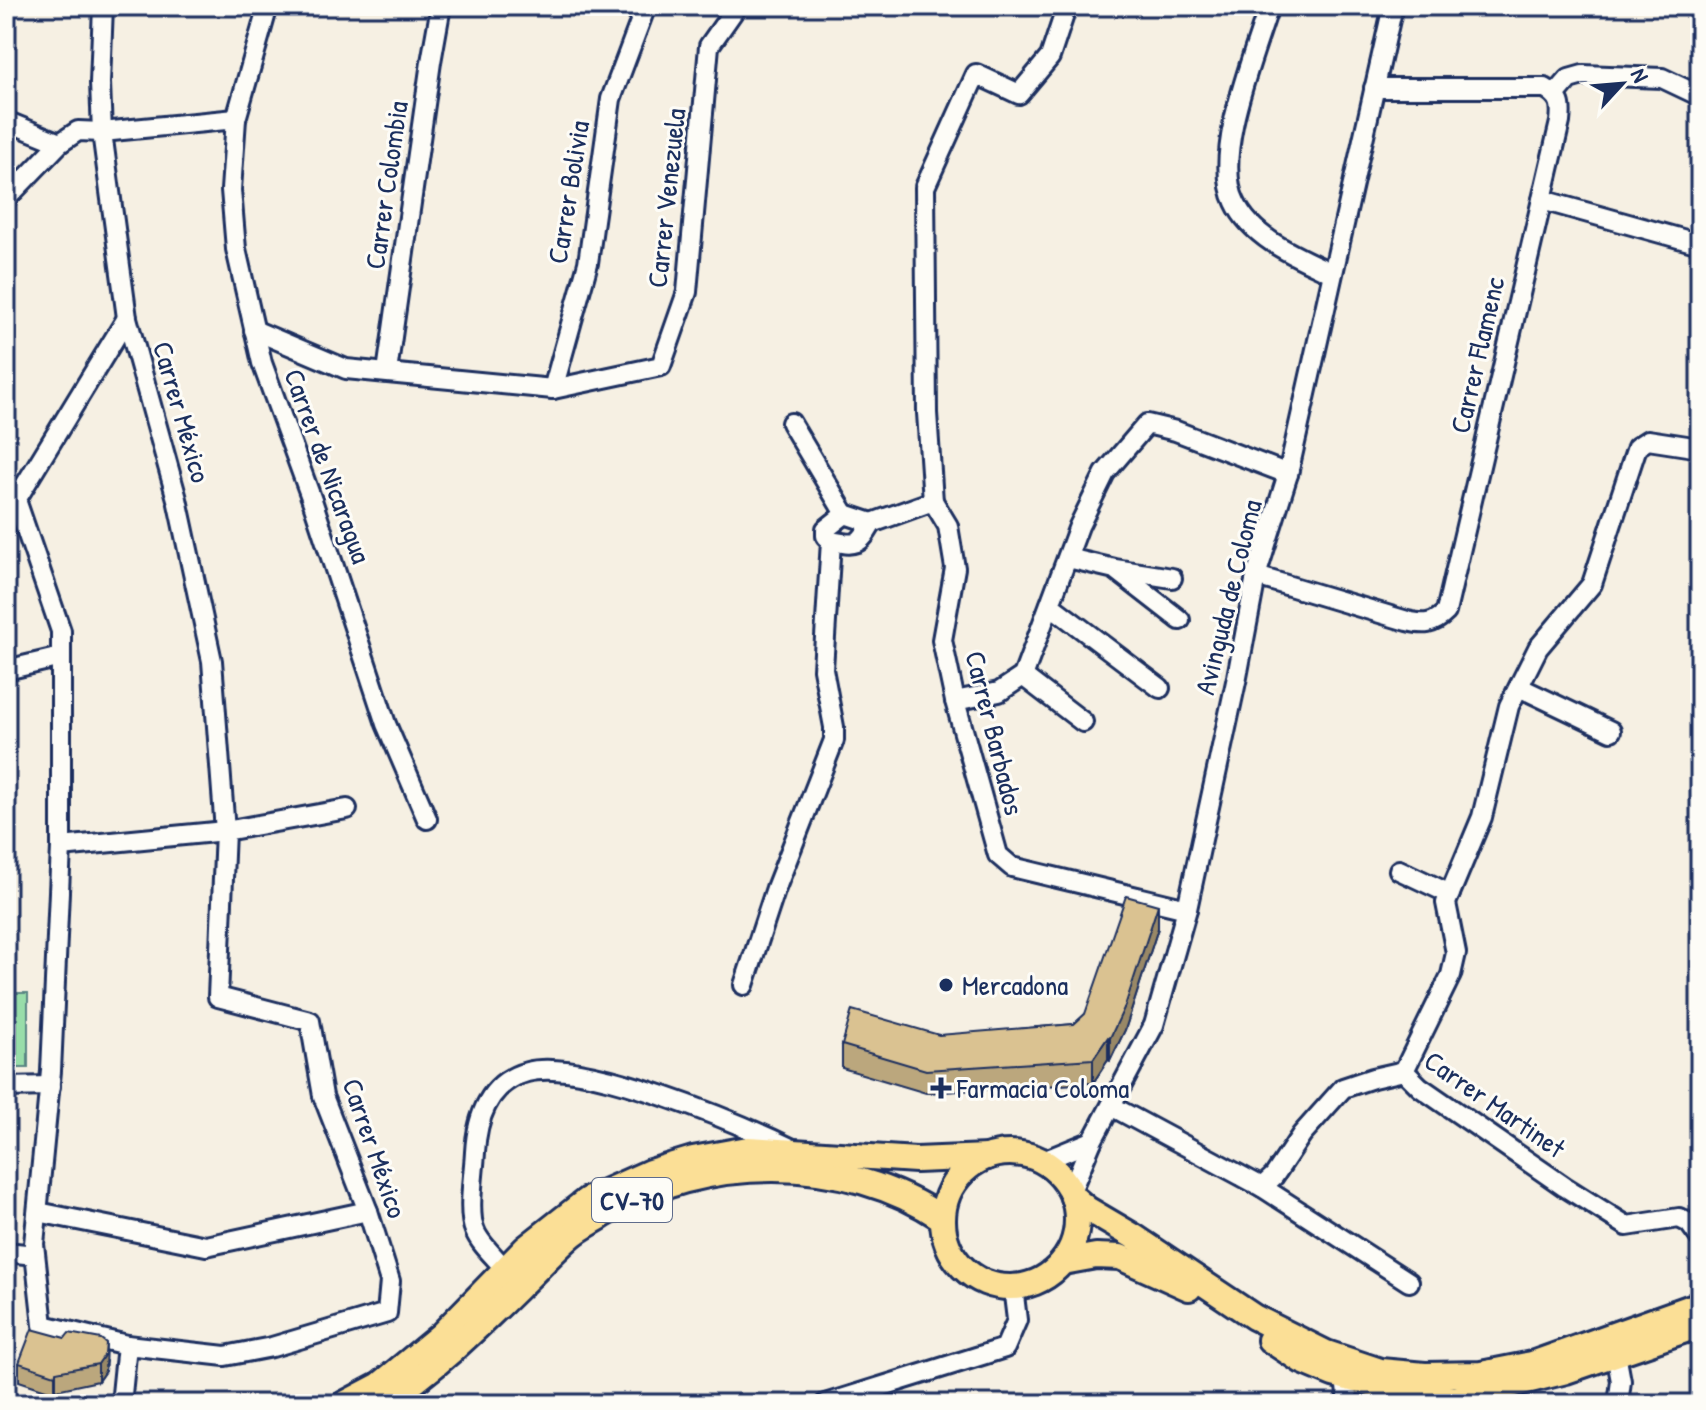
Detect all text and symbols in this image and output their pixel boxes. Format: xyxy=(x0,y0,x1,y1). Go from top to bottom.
north arrow xyxy=(1582,44,1662,124)
text: N xyxy=(1624,63,1656,87)
street label: Carrer Colombia xyxy=(355,98,417,272)
street label: Carrer Venezuela xyxy=(638,107,694,289)
street label: Carrer Bolivia xyxy=(538,118,598,266)
street label: Carrer Flamenc xyxy=(1441,273,1513,437)
street label: Carrer México xyxy=(144,337,220,487)
street label: Carrer de Nicaragua xyxy=(275,364,381,568)
street label: Avinguda de Coloma xyxy=(1185,496,1271,698)
street label: Carrer Barbados xyxy=(956,647,1034,819)
place label: Mercadona xyxy=(962,966,1068,1004)
marker: Mercadona xyxy=(937,976,955,994)
street label: Carrer Martinet xyxy=(1417,1041,1573,1167)
place label: Farmacia Coloma xyxy=(956,1069,1129,1107)
street label: Carrer México xyxy=(333,1073,417,1223)
marker: Farmacia Coloma xyxy=(932,1079,950,1097)
road number: CV-70 xyxy=(592,1178,672,1222)

